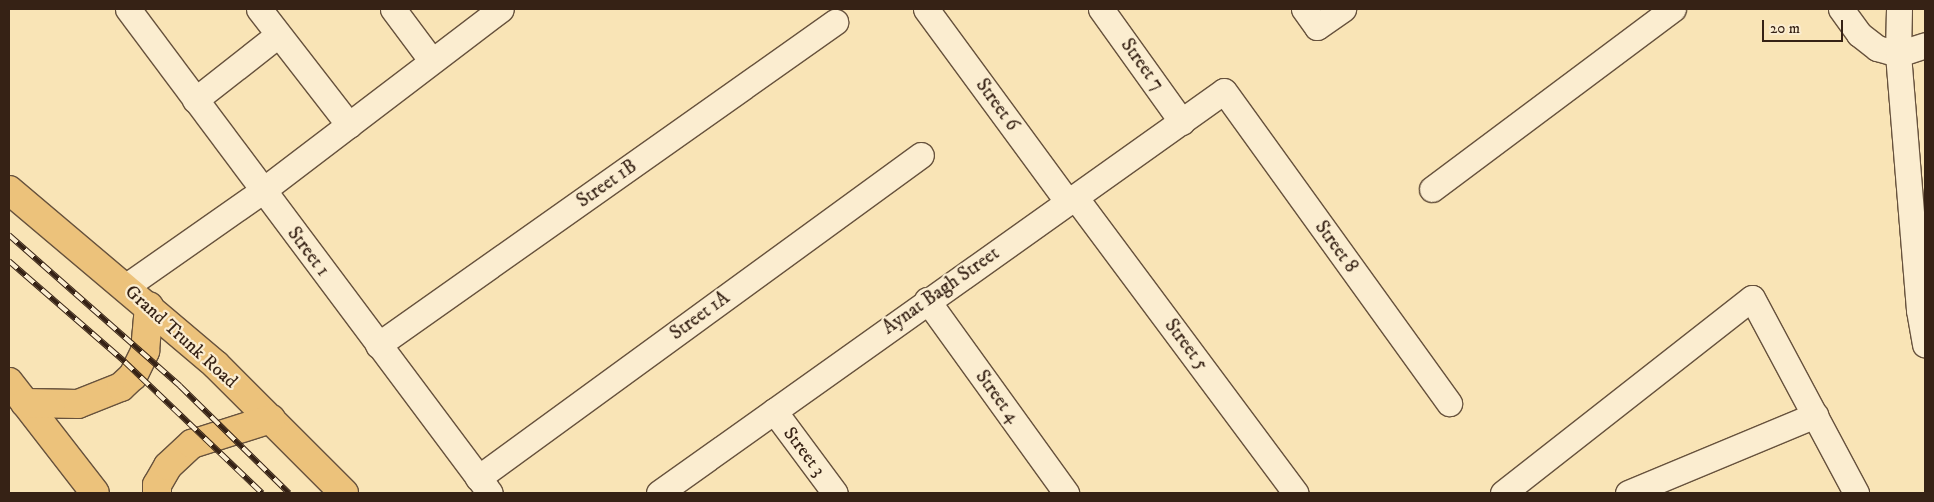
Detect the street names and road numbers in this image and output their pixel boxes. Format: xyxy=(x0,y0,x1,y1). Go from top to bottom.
street label: Street 7 xyxy=(1115,34,1169,96)
street label: Street 6 xyxy=(970,74,1024,136)
street label: Street 1B xyxy=(573,155,641,213)
street label: Street 8 xyxy=(1310,217,1362,277)
street label: Street 1 xyxy=(282,223,334,281)
street label: Aynat Bagh Street xyxy=(878,242,1004,340)
street label: Grand Trunk Road xyxy=(120,281,242,393)
street label: Street 1A xyxy=(666,287,734,345)
street label: Street 5 xyxy=(1159,315,1213,375)
street label: Street 4 xyxy=(970,366,1024,428)
street label: Street 3 xyxy=(778,423,830,481)

